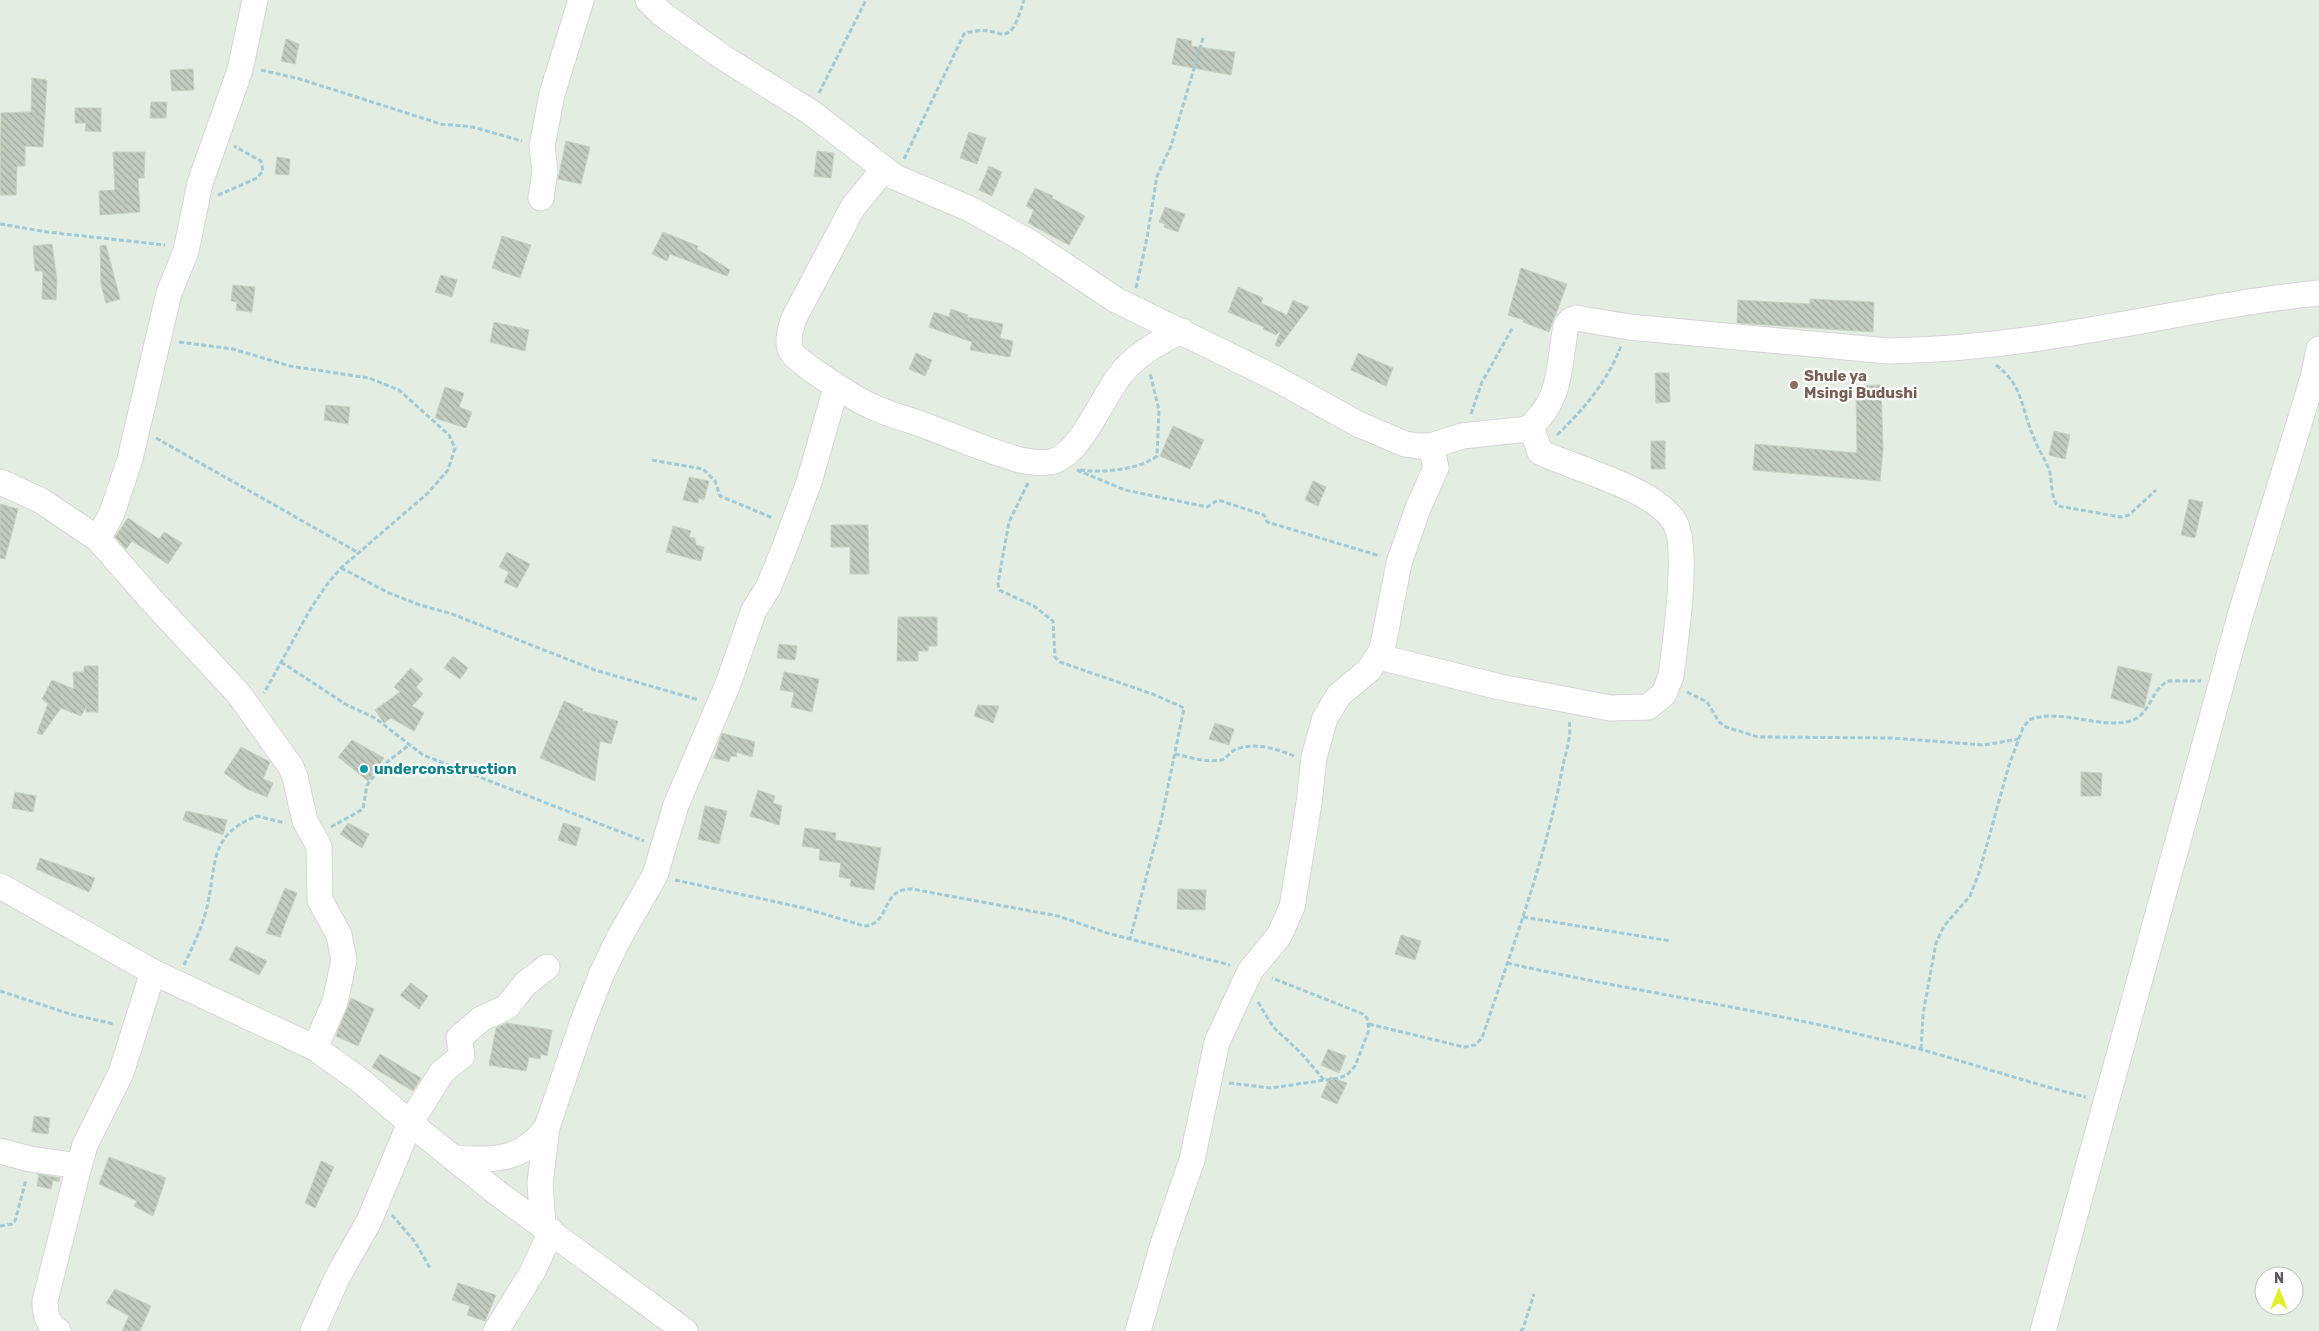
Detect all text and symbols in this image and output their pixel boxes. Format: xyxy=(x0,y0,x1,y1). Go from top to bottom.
place label: Shule ya Msingi Budushi xyxy=(1804,367,1917,402)
marker: Shule ya Msingi Budushi xyxy=(1788,379,1800,391)
place label: underconstruction xyxy=(374,760,517,778)
marker: underconstruction xyxy=(358,763,370,775)
north arrow xyxy=(2254,1266,2304,1316)
text: N xyxy=(2274,1270,2284,1287)

